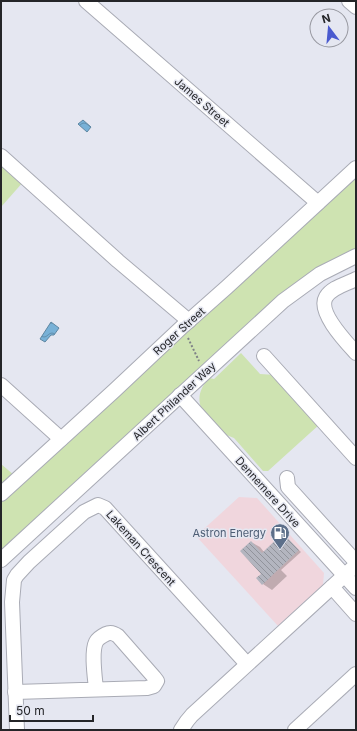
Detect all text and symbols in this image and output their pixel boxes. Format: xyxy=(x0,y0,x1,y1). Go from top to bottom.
north arrow xyxy=(309,8,349,48)
text: N xyxy=(320,11,332,26)
street label: James Street xyxy=(172,74,233,130)
street label: Roger Street xyxy=(150,304,208,358)
street label: Albert Philander Way xyxy=(129,359,219,443)
street label: Dennemere Drive xyxy=(232,454,304,530)
street label: Lakeman Crescent xyxy=(103,507,179,589)
fuel station icon: Astron Energy xyxy=(269,522,291,550)
place label: Astron Energy xyxy=(192,526,266,540)
scale bar xyxy=(10,697,93,723)
text: 50 m xyxy=(16,703,45,718)

